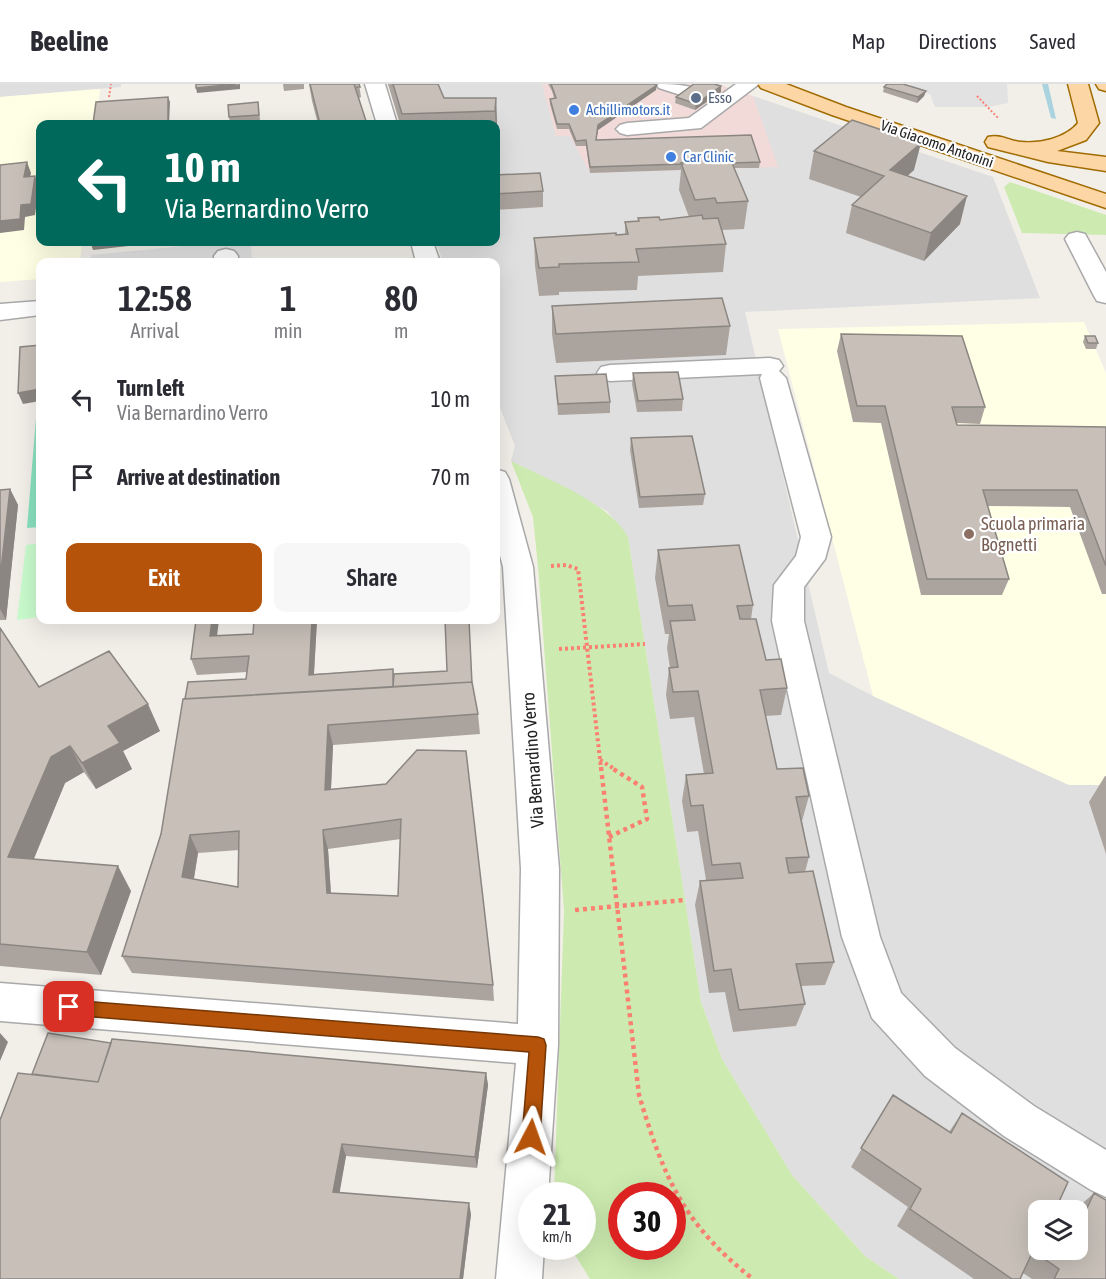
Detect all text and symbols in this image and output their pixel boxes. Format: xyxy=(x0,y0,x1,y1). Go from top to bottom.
text: Beeline xyxy=(30,25,109,57)
text: Map xyxy=(851,29,885,53)
text: Directions xyxy=(918,29,997,53)
text: Saved xyxy=(1030,29,1076,53)
place label: Esso xyxy=(708,89,732,106)
marker: Esso xyxy=(689,91,703,105)
place label: Achillimotors.it xyxy=(586,101,670,118)
marker: Achillimotors.it xyxy=(567,103,581,117)
street label: Via Giacomo Antonini xyxy=(879,116,996,171)
text: 10 m xyxy=(165,143,240,191)
icon: left xyxy=(66,144,144,222)
place label: Car Clinic xyxy=(683,148,734,165)
marker: Car Clinic xyxy=(664,150,678,164)
text: Via Bernardino Verro xyxy=(165,193,369,224)
text: 12:58 xyxy=(118,277,192,319)
text: 1 xyxy=(280,277,297,319)
text: 80 xyxy=(384,277,418,319)
text: Arrival xyxy=(130,319,179,342)
text: min xyxy=(274,319,302,342)
text: m xyxy=(394,319,408,342)
text: Turn left xyxy=(117,375,184,401)
icon: left xyxy=(66,383,99,416)
text: 10 m xyxy=(430,386,470,412)
text: Via Bernardino Verro xyxy=(117,401,268,424)
icon: arrive xyxy=(66,461,99,494)
text: Arrive at destination xyxy=(117,464,280,490)
text: 70 m xyxy=(430,464,470,490)
place label: Scuola primaria Bognetti xyxy=(981,513,1085,555)
marker: Scuola primaria Bognetti xyxy=(962,527,976,541)
button: Exit xyxy=(66,543,262,612)
button: Share xyxy=(274,543,470,612)
street label: Via Bernardino Verro xyxy=(517,691,548,829)
pin xyxy=(43,981,94,1032)
icon: arrive xyxy=(52,990,85,1023)
position arrow xyxy=(499,1105,563,1169)
speed limit sign: 30 xyxy=(608,1182,686,1260)
text: 21 xyxy=(543,1197,571,1231)
map controls xyxy=(1028,1200,1088,1260)
button: layers xyxy=(1028,1200,1088,1260)
text: km/h xyxy=(542,1228,572,1245)

